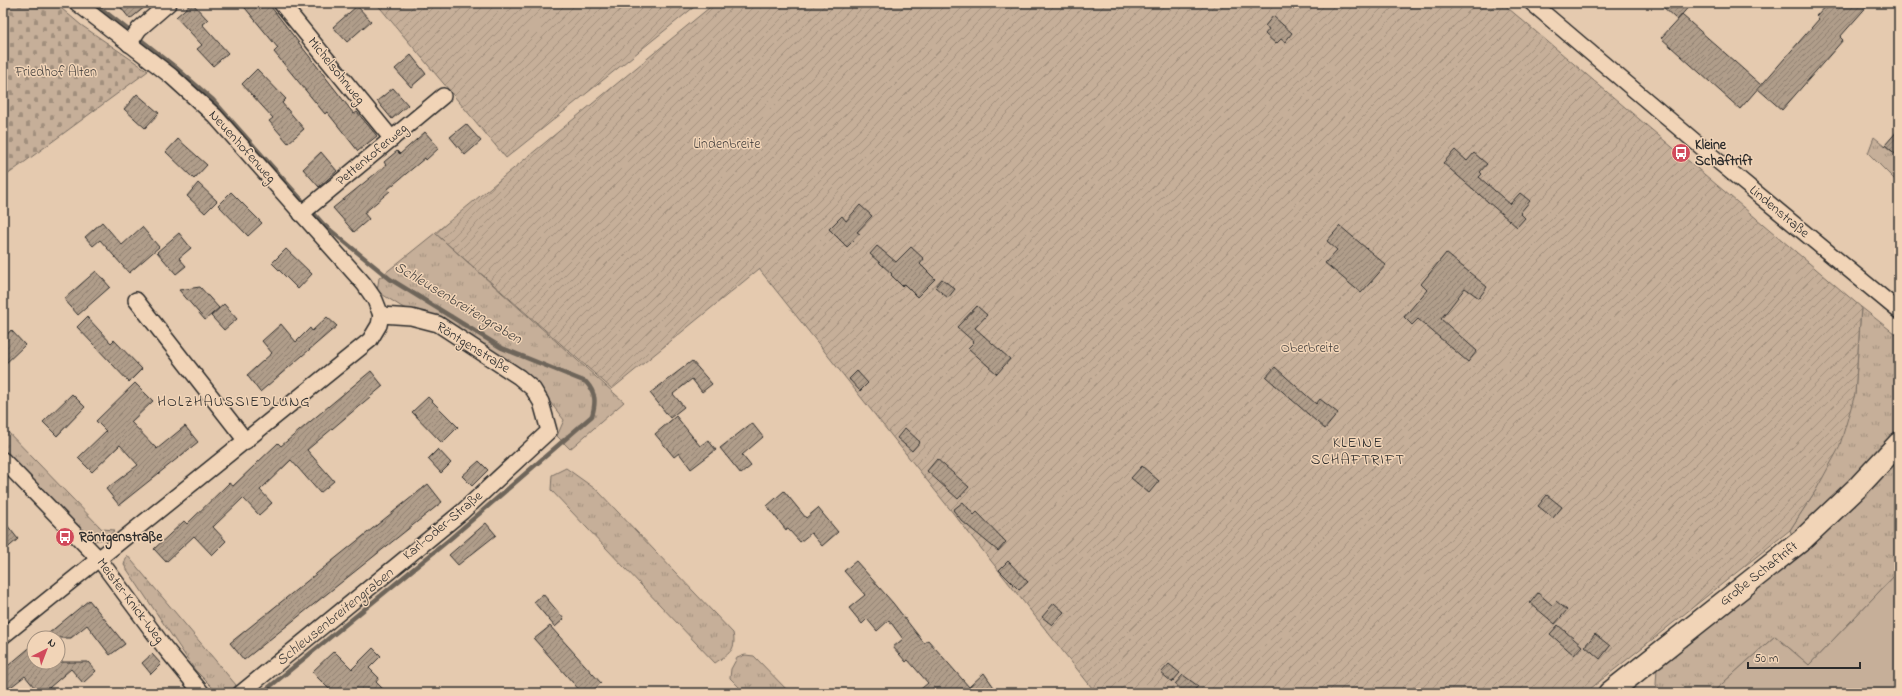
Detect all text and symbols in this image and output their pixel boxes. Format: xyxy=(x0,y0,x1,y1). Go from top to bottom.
street label: Michelsohnweg xyxy=(301,33,370,110)
park label: Friedhof Alten xyxy=(14,62,97,83)
street label: Neuenhofenweg xyxy=(203,106,281,189)
street label: Pettenkoferweg xyxy=(331,119,413,192)
park label: Lindenbreite xyxy=(693,134,761,155)
place label: Kleine Schaftrift xyxy=(1695,135,1753,172)
bus stop icon: Kleine Schaftrift xyxy=(1670,142,1692,164)
street label: Lindenstraße xyxy=(1744,181,1814,244)
water label: Schleusenbreitengraben xyxy=(389,256,527,351)
street label: Röntgenstraße xyxy=(432,317,515,380)
park label: Oberbreite xyxy=(1281,338,1340,359)
district label: HOLZHAUSSIEDLUNG xyxy=(157,391,311,413)
district label: KLEINE SCHAFTRIFT xyxy=(1311,432,1405,471)
street label: Karl-Oder-Straße xyxy=(399,486,488,566)
bus stop icon: Röntgenstraße xyxy=(54,526,76,548)
place label: Röntgenstraße xyxy=(78,527,163,550)
street label: Große Schaftrift xyxy=(1715,536,1803,611)
street label: Meister-Knick-Weg xyxy=(90,554,169,649)
water label: Schleusenbreitengraben xyxy=(271,562,400,672)
north arrow xyxy=(26,630,66,670)
text: N xyxy=(44,635,60,652)
scale bar xyxy=(1748,644,1860,670)
text: 50 m xyxy=(1754,650,1778,668)

